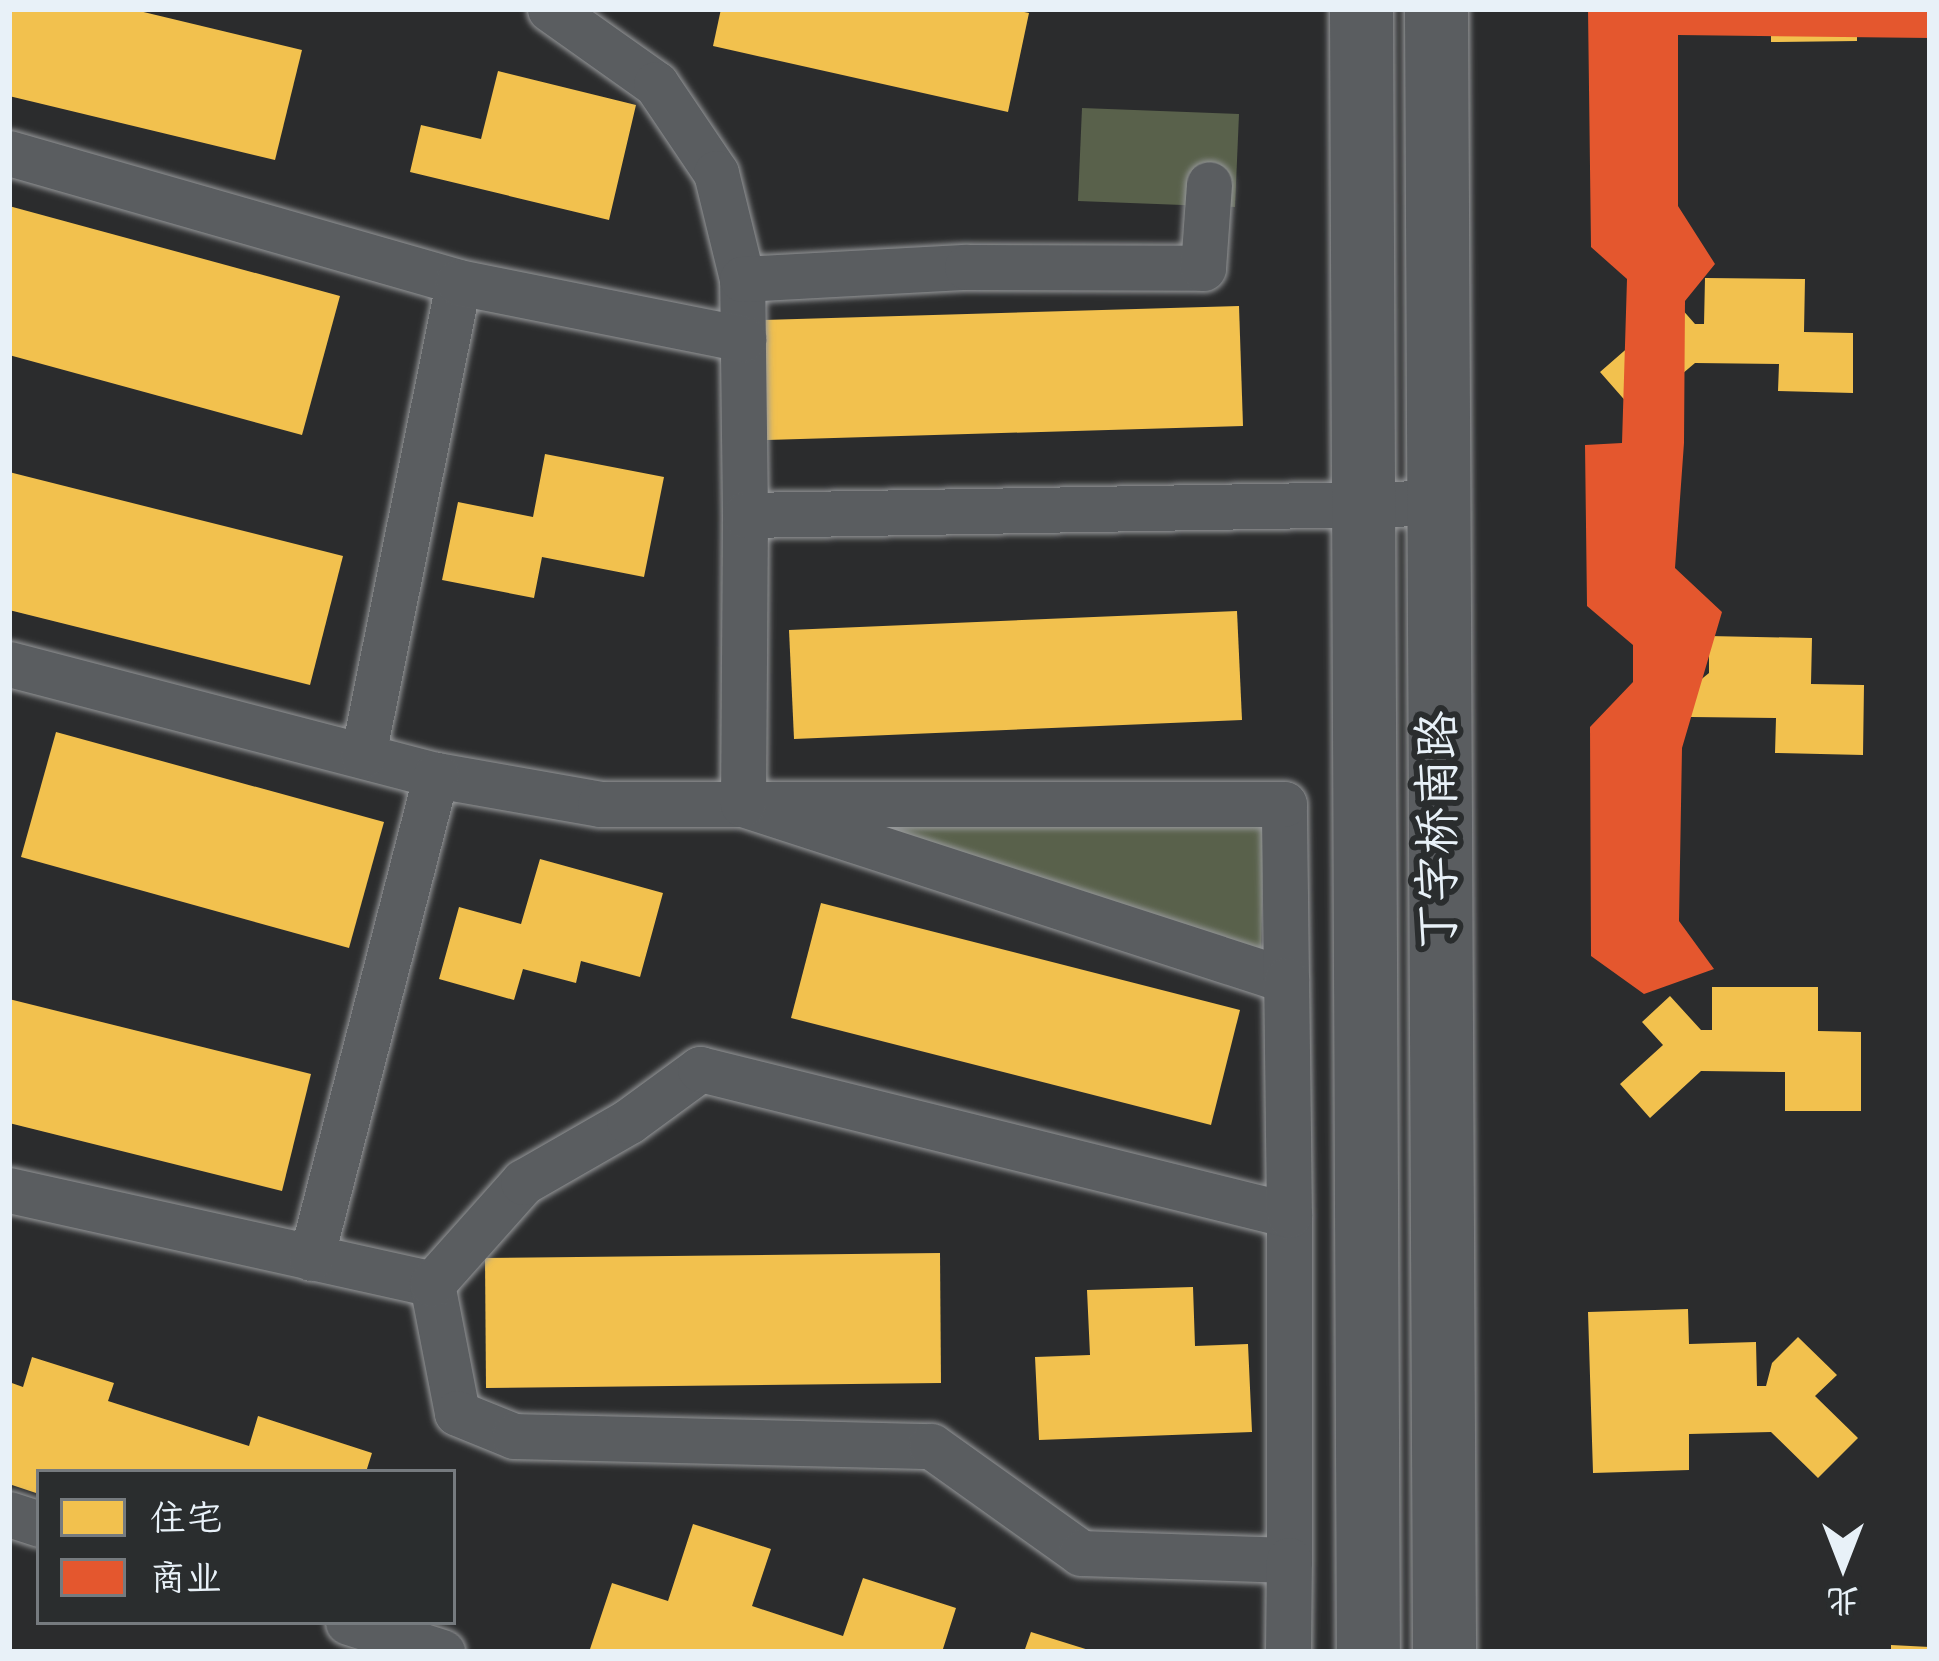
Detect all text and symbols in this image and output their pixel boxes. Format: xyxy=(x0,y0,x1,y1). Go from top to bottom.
street label: 丁字桥南路 xyxy=(1409,711,1467,951)
legend xyxy=(36,1469,456,1625)
text: 住宅 xyxy=(150,1495,222,1541)
north arrow xyxy=(1783,1505,1903,1625)
text: 商业 xyxy=(150,1555,222,1601)
text: 北 xyxy=(1827,1580,1860,1622)

